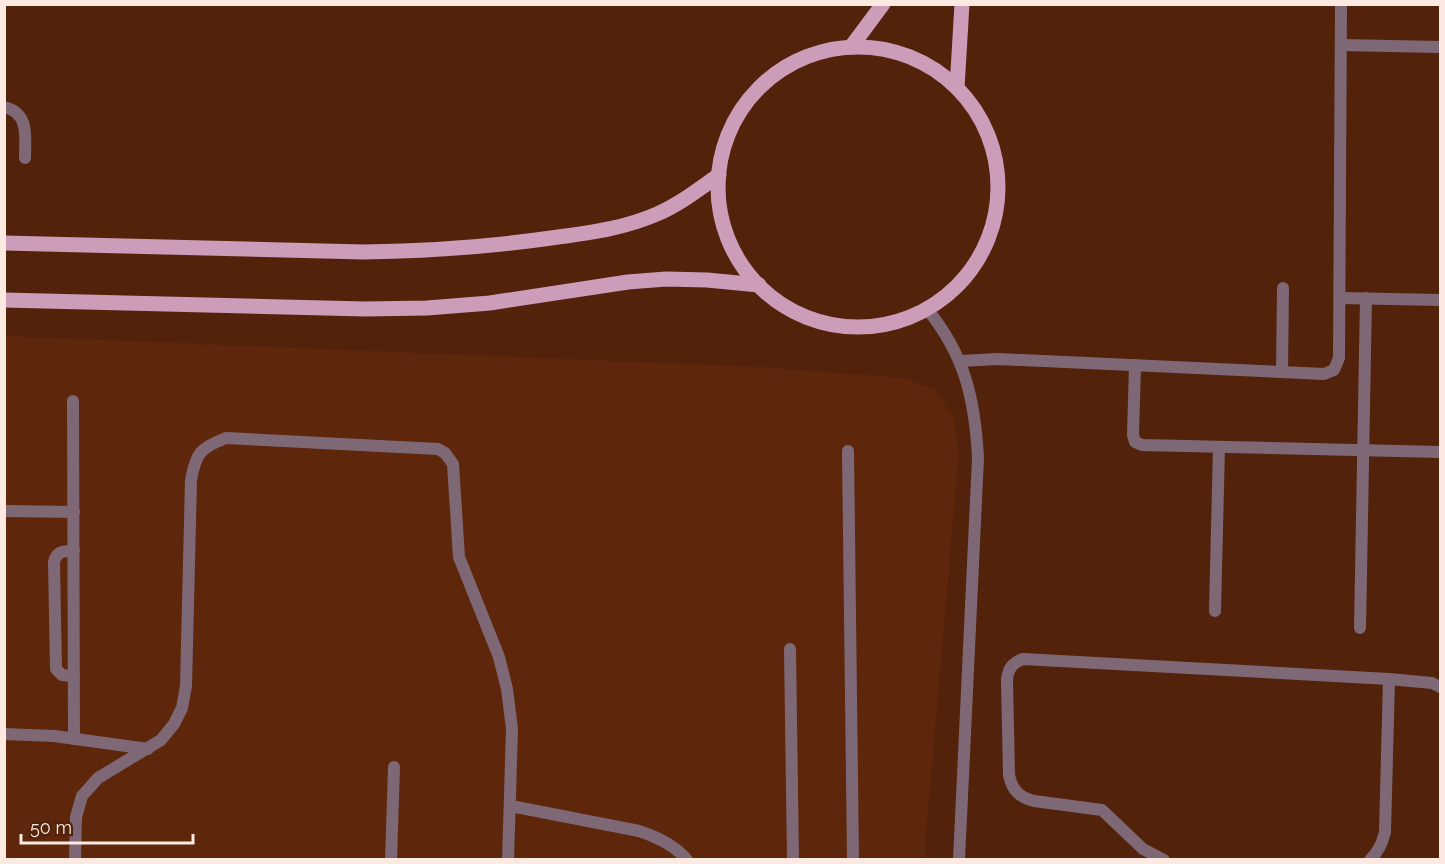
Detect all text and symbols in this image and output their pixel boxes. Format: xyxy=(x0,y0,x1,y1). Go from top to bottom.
scale bar xyxy=(21,807,194,845)
text: 50 m xyxy=(30,817,72,838)

